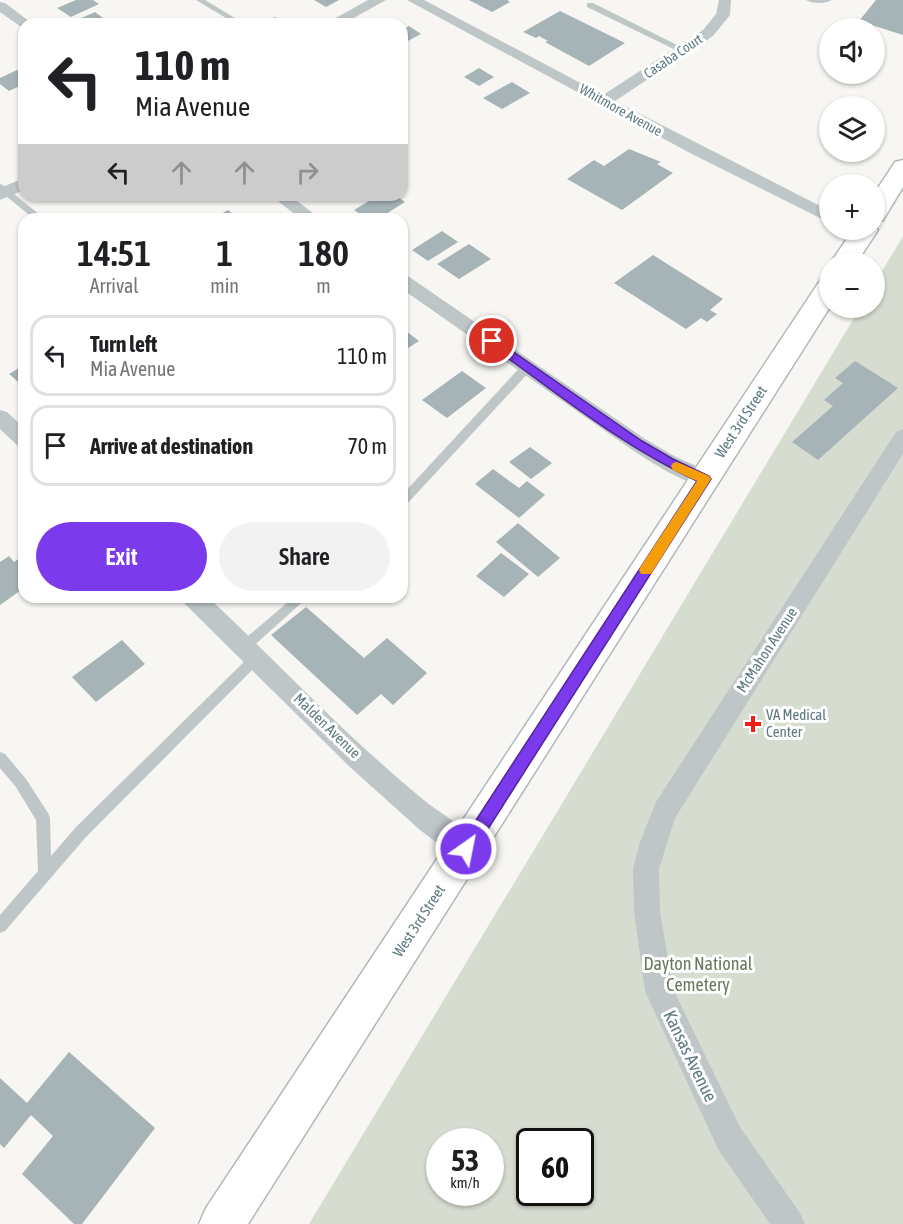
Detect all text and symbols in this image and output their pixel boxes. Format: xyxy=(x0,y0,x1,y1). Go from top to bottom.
map controls xyxy=(819,18,885,318)
button: sound xyxy=(819,18,885,84)
street label: Casaba Court xyxy=(641,31,705,81)
text: 110 m xyxy=(135,41,230,89)
icon: left xyxy=(36,42,114,120)
street label: Whitmore Avenue xyxy=(577,81,665,139)
text: Mia Avenue xyxy=(135,91,250,122)
button: layers xyxy=(819,96,885,162)
icon: left xyxy=(102,156,135,189)
icon: ahead xyxy=(165,156,198,189)
icon: ahead xyxy=(228,156,261,189)
icon: right xyxy=(291,156,324,189)
button: + xyxy=(819,174,885,240)
text: 14:51 xyxy=(77,232,151,274)
text: 1 xyxy=(216,232,233,274)
text: 180 xyxy=(298,232,349,274)
button: − xyxy=(819,252,885,318)
text: Arrival xyxy=(90,274,139,297)
text: min xyxy=(210,274,239,297)
text: m xyxy=(316,274,331,297)
pin xyxy=(466,315,517,366)
icon: arrive xyxy=(475,324,508,357)
text: Turn left xyxy=(90,331,157,357)
icon: left xyxy=(39,339,72,372)
text: 110 m xyxy=(337,343,387,369)
text: Mia Avenue xyxy=(90,357,175,380)
street label: West 3rd Street xyxy=(711,383,770,461)
icon: arrive xyxy=(39,429,72,462)
text: Arrive at destination xyxy=(90,433,253,459)
text: 70 m xyxy=(347,433,387,459)
button: Exit xyxy=(36,522,207,591)
button: Share xyxy=(219,522,390,591)
street label: McMahon Avenue xyxy=(733,604,800,695)
street label: Malden Avenue xyxy=(291,690,364,762)
place label: VA Medical Center xyxy=(766,706,826,740)
marker: VA Medical Center xyxy=(744,715,762,733)
position arrow xyxy=(434,817,498,881)
street label: West 3rd Street xyxy=(389,882,448,960)
park label: Dayton National Cemetery xyxy=(643,953,753,995)
street label: Kansas Avenue xyxy=(659,1007,722,1105)
speed limit sign: 60 xyxy=(516,1128,594,1206)
text: 53 xyxy=(451,1143,479,1177)
text: km/h xyxy=(450,1174,480,1191)

